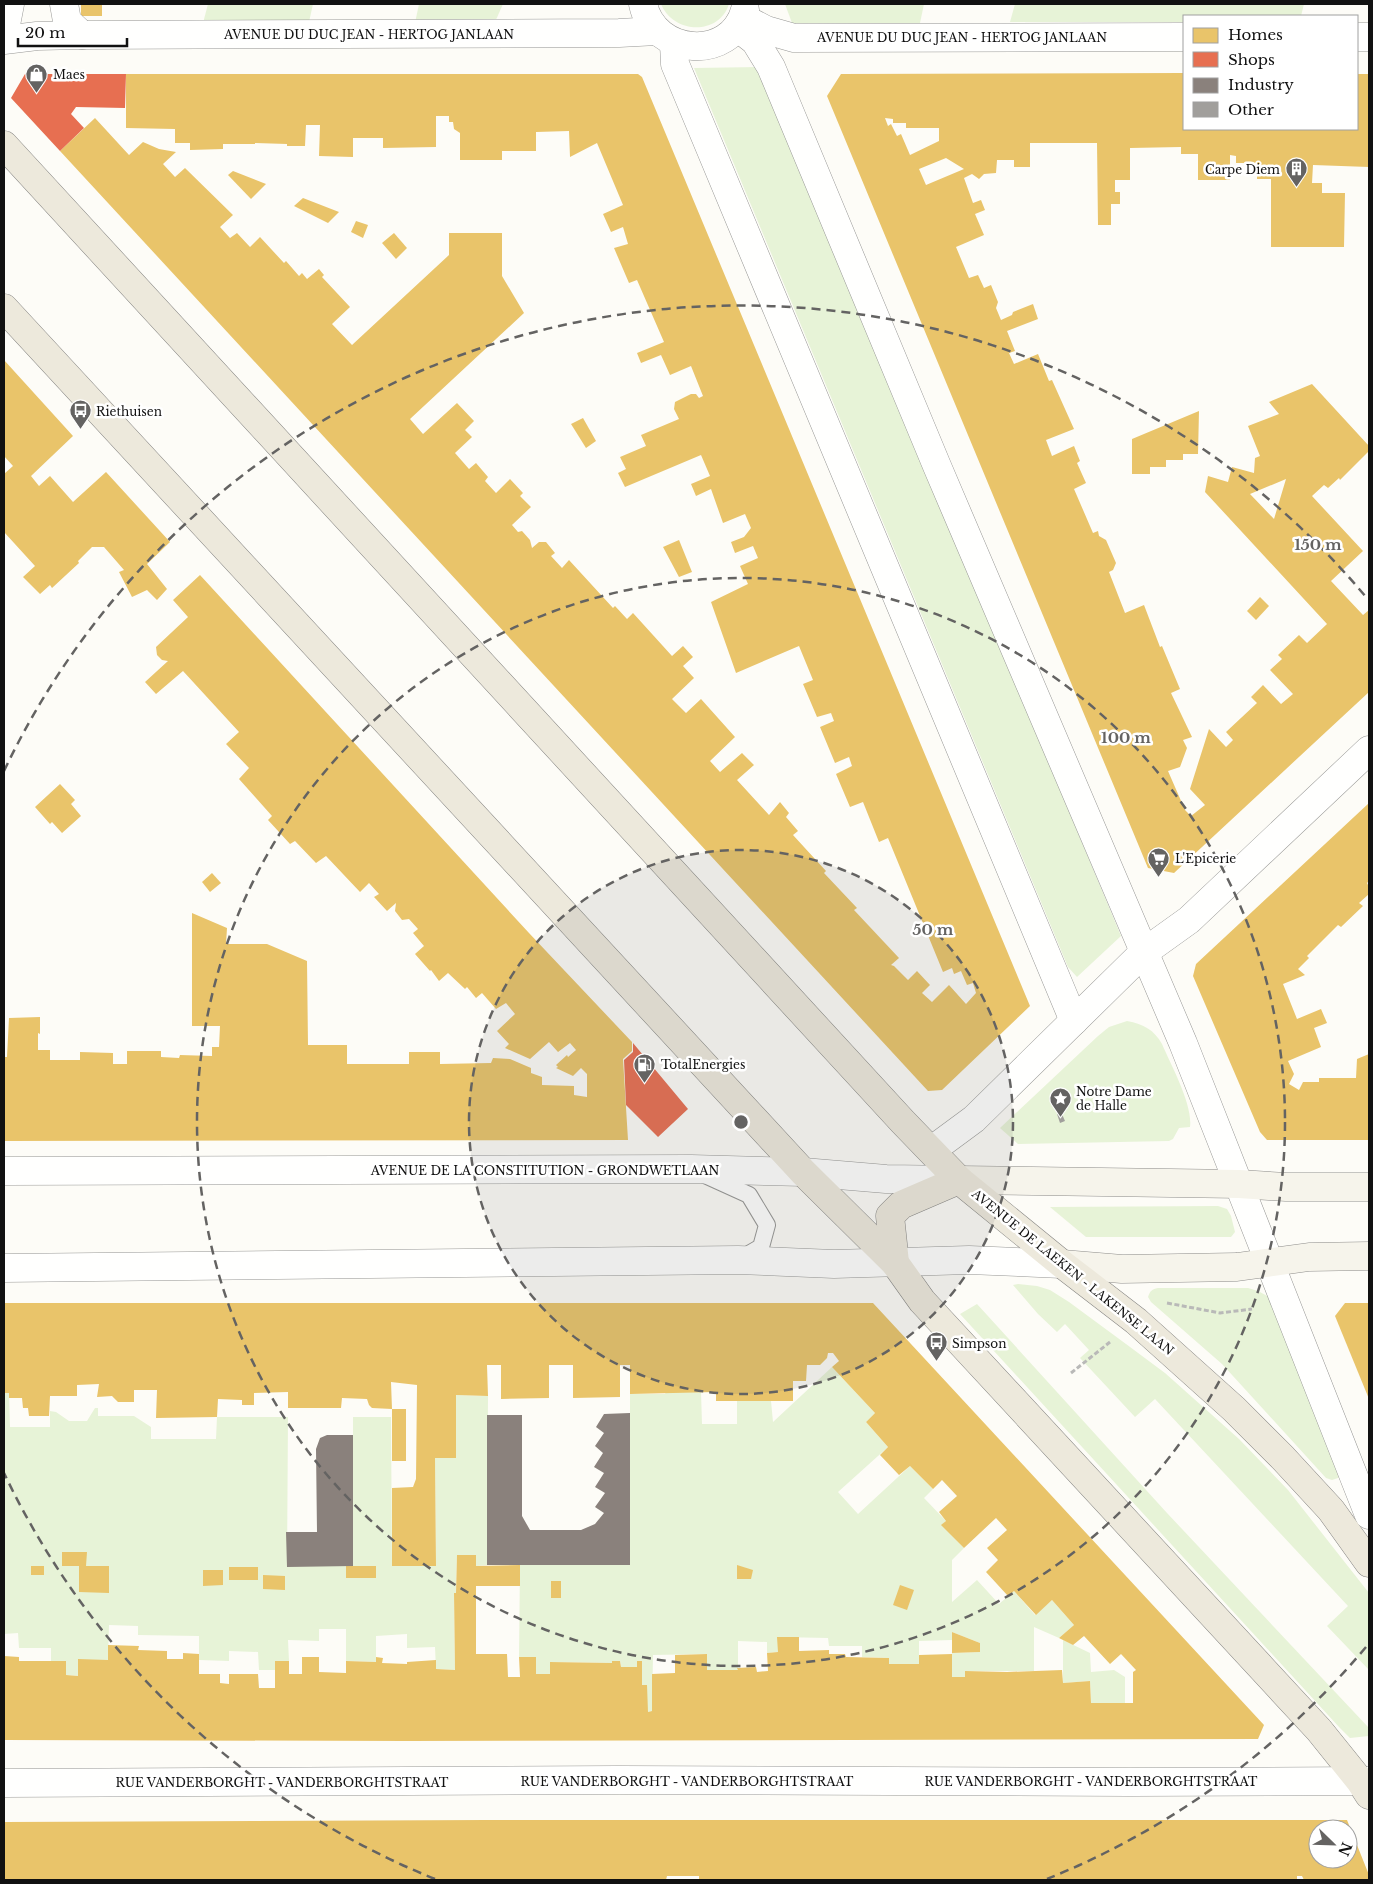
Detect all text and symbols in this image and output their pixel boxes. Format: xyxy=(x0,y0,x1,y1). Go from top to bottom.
scale bar xyxy=(18,15,126,47)
legend xyxy=(1183,15,1358,130)
text: 20 m xyxy=(25,23,65,42)
text: Homes xyxy=(1228,25,1283,44)
street label: AVENUE DU DUC JEAN - HERTOG JANLAAN xyxy=(223,27,514,42)
street label: AVENUE DU DUC JEAN - HERTOG JANLAAN xyxy=(816,30,1107,45)
text: Shops xyxy=(1228,50,1275,69)
shop icon: Maes xyxy=(25,62,49,93)
place label: Maes xyxy=(53,67,85,82)
text: Industry xyxy=(1228,75,1294,94)
text: Other xyxy=(1228,100,1275,119)
building icon: Carpe Diem xyxy=(1284,157,1308,188)
place label: Carpe Diem xyxy=(1205,162,1280,177)
bus stop icon: Riethuisen xyxy=(68,399,92,430)
place label: Riethuisen xyxy=(96,404,162,419)
text: 150 m xyxy=(1294,535,1342,554)
text: 100 m xyxy=(1101,728,1151,747)
supermarket icon: L'Epicerie xyxy=(1147,846,1171,877)
place label: L'Epicerie xyxy=(1175,851,1236,866)
text: 50 m xyxy=(913,920,954,939)
fuel station icon: TotalEnergies xyxy=(633,1052,657,1083)
place label: TotalEnergies xyxy=(661,1057,745,1072)
place label: Notre Dame de Halle xyxy=(1076,1084,1152,1113)
place icon: Notre Dame de Halle xyxy=(1048,1086,1072,1117)
centre of rings xyxy=(732,1113,750,1131)
street label: AVENUE DE LA CONSTITUTION - GRONDWETLAAN xyxy=(370,1163,719,1178)
street label: AVENUE DE LAEKEN - LAKENSE LAAN xyxy=(968,1185,1177,1358)
bus stop icon: Simpson xyxy=(924,1331,948,1362)
place label: Simpson xyxy=(952,1336,1006,1351)
street label: RUE VANDERBORGHT - VANDERBORGHTSTRAAT xyxy=(521,1774,854,1789)
street label: RUE VANDERBORGHT - VANDERBORGHTSTRAAT xyxy=(925,1774,1258,1789)
street label: RUE VANDERBORGHT - VANDERBORGHTSTRAAT xyxy=(116,1775,449,1790)
north arrow xyxy=(1308,1819,1358,1869)
text: N xyxy=(1334,1840,1356,1859)

